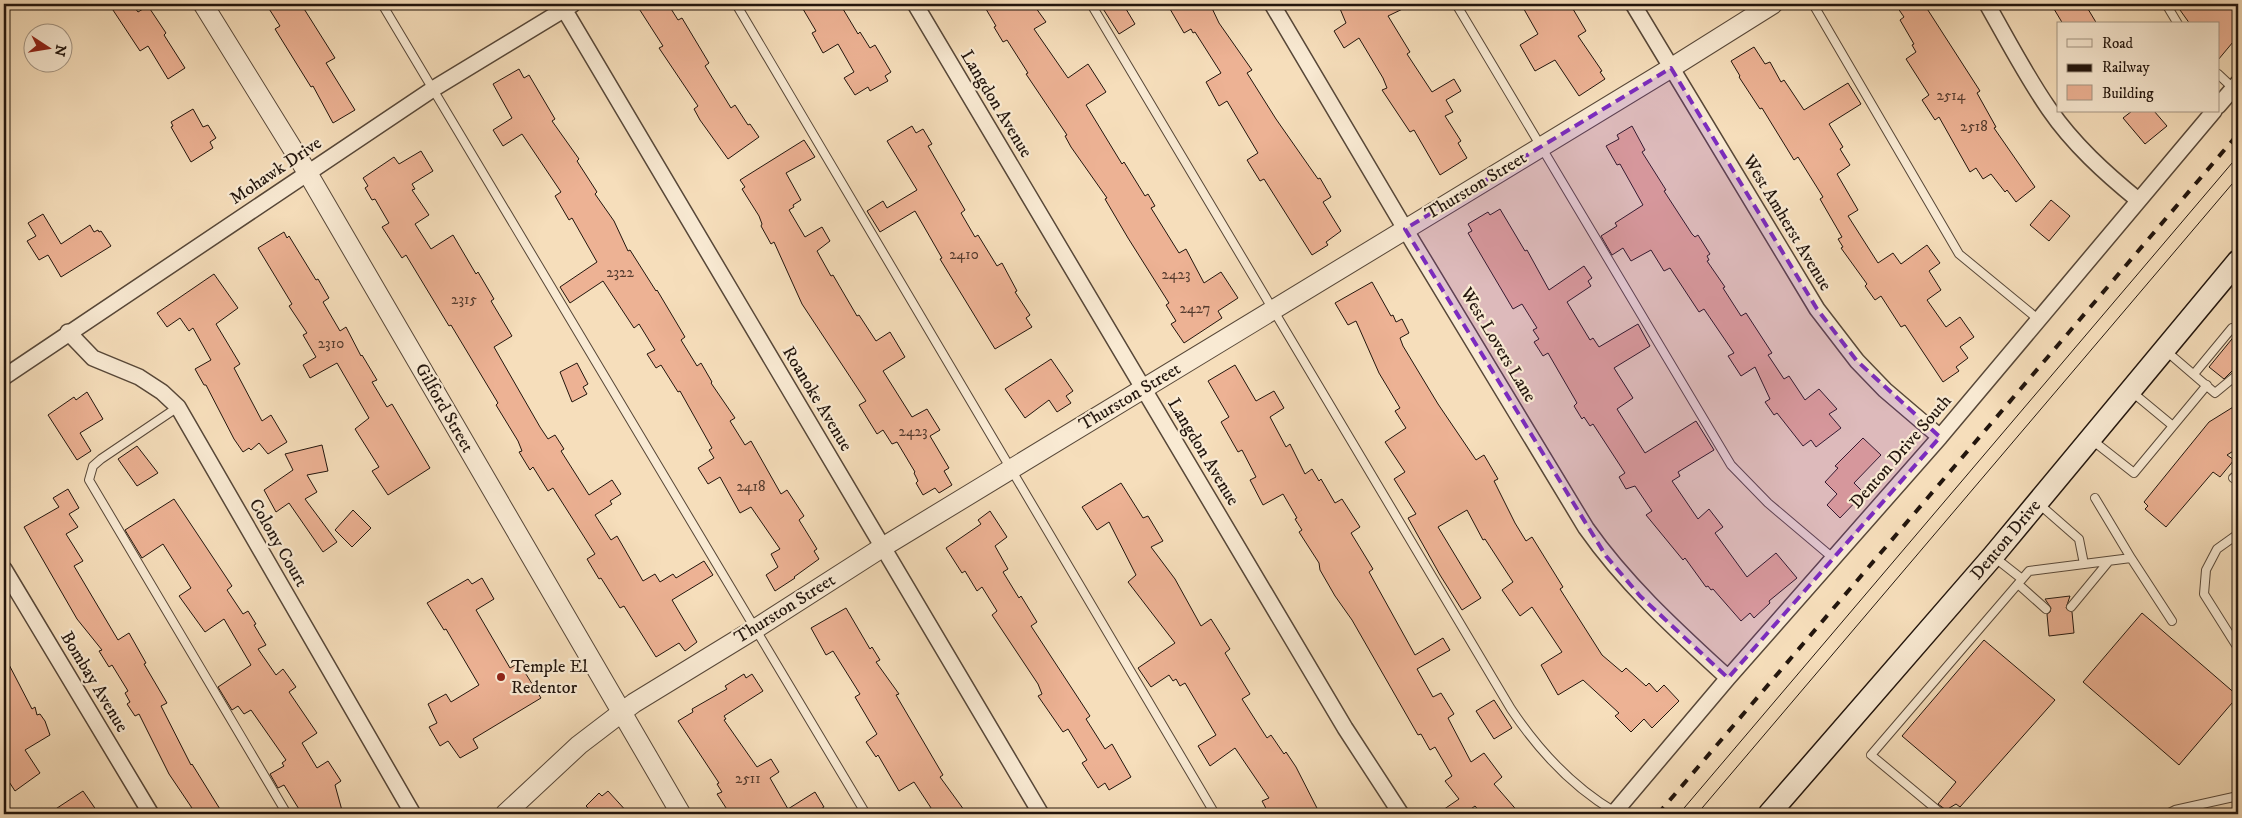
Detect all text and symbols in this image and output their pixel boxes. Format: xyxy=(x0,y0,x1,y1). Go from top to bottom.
north arrow xyxy=(22,22,72,72)
legend xyxy=(2057,22,2220,112)
text: Road xyxy=(2102,34,2134,53)
text: N xyxy=(50,43,70,58)
street label: Langdon Avenue xyxy=(955,46,1037,162)
text: Railway xyxy=(2102,58,2150,77)
text: Building xyxy=(2102,84,2154,103)
house number: 2514 xyxy=(1937,86,1966,105)
house number: 2518 xyxy=(1960,117,1988,136)
street label: Mohawk Drive xyxy=(226,132,326,210)
street label: Thurston Street xyxy=(1421,147,1531,225)
street label: West Amherst Avenue xyxy=(1737,150,1836,295)
house number: 2410 xyxy=(949,245,979,264)
house number: 2322 xyxy=(606,263,634,282)
house number: 2423 xyxy=(1162,265,1190,284)
street label: West Lovers Lane xyxy=(1455,283,1541,406)
house number: 2315 xyxy=(451,290,477,309)
house number: 2427 xyxy=(1180,299,1211,318)
house number: 2310 xyxy=(318,334,344,353)
street label: Roanoke Avenue xyxy=(777,343,857,455)
street label: Thurston Street xyxy=(1075,358,1185,436)
street label: Gilford Street xyxy=(410,360,478,457)
street label: Denton Drive South xyxy=(1845,390,1957,514)
street label: Langdon Avenue xyxy=(1162,394,1244,510)
house number: 2423 xyxy=(899,422,927,441)
house number: 2418 xyxy=(736,477,766,496)
street label: Colony Court xyxy=(244,495,312,591)
street label: Denton Drive xyxy=(1966,495,2046,585)
street label: Thurston Street xyxy=(731,569,840,649)
street label: Bombay Avenue xyxy=(55,628,133,736)
place label: Temple El Redentor xyxy=(511,656,588,699)
marker: Temple El Redentor xyxy=(495,671,507,683)
house number: 2511 xyxy=(735,769,761,788)

